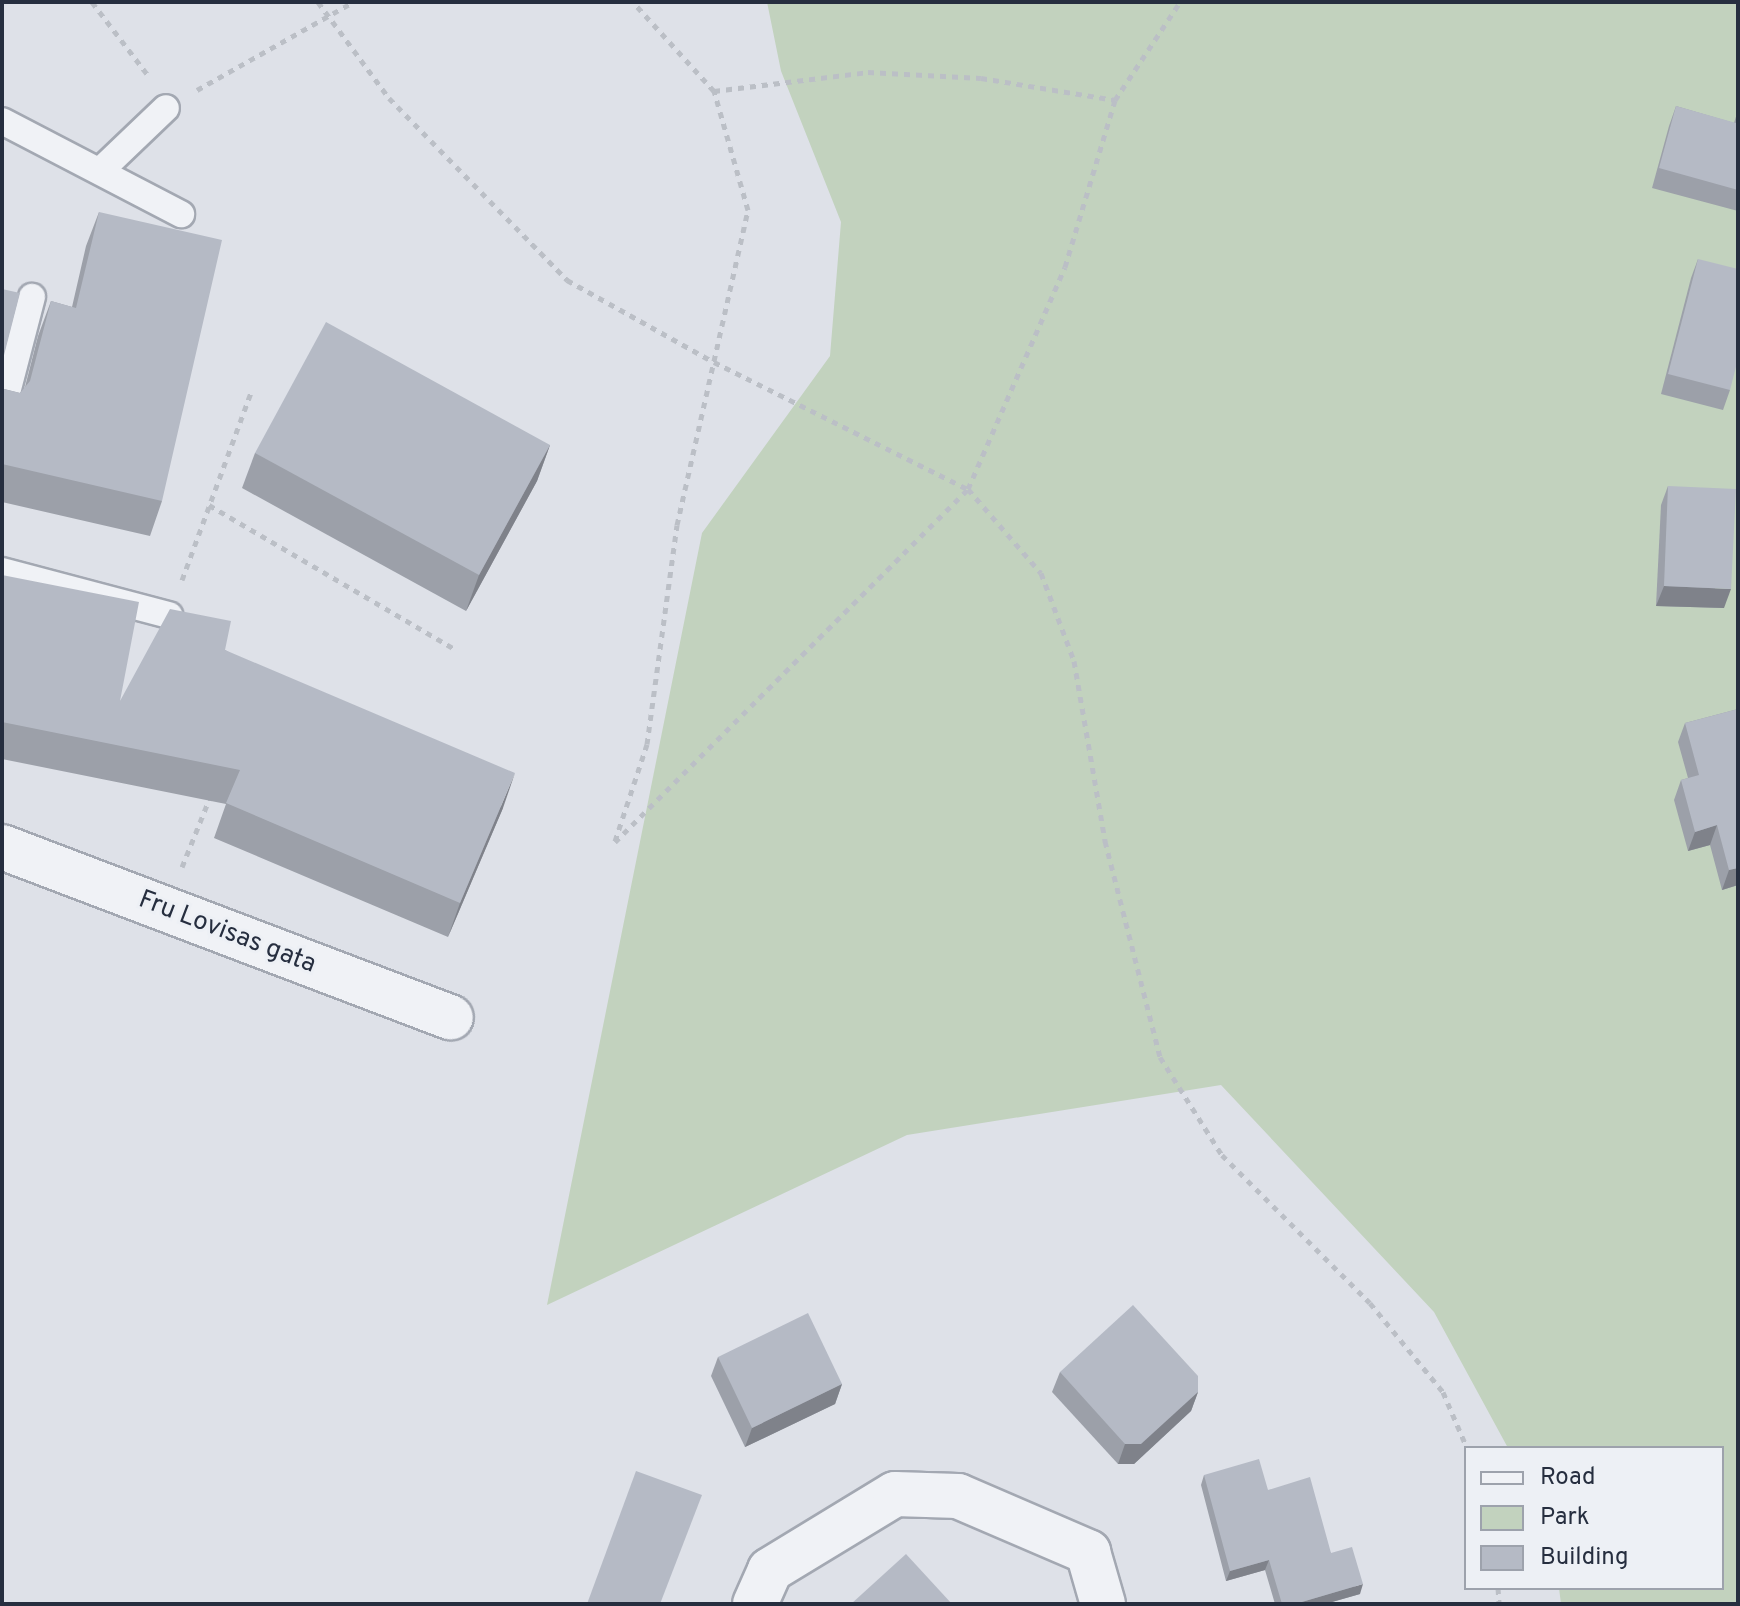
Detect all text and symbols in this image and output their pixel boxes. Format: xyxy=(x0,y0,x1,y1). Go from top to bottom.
street label: Fru Lovisas gata xyxy=(134,885,320,981)
legend xyxy=(1464,1446,1724,1590)
text: Road xyxy=(1540,1463,1596,1493)
text: Park xyxy=(1540,1503,1590,1533)
text: Building xyxy=(1540,1543,1629,1573)

